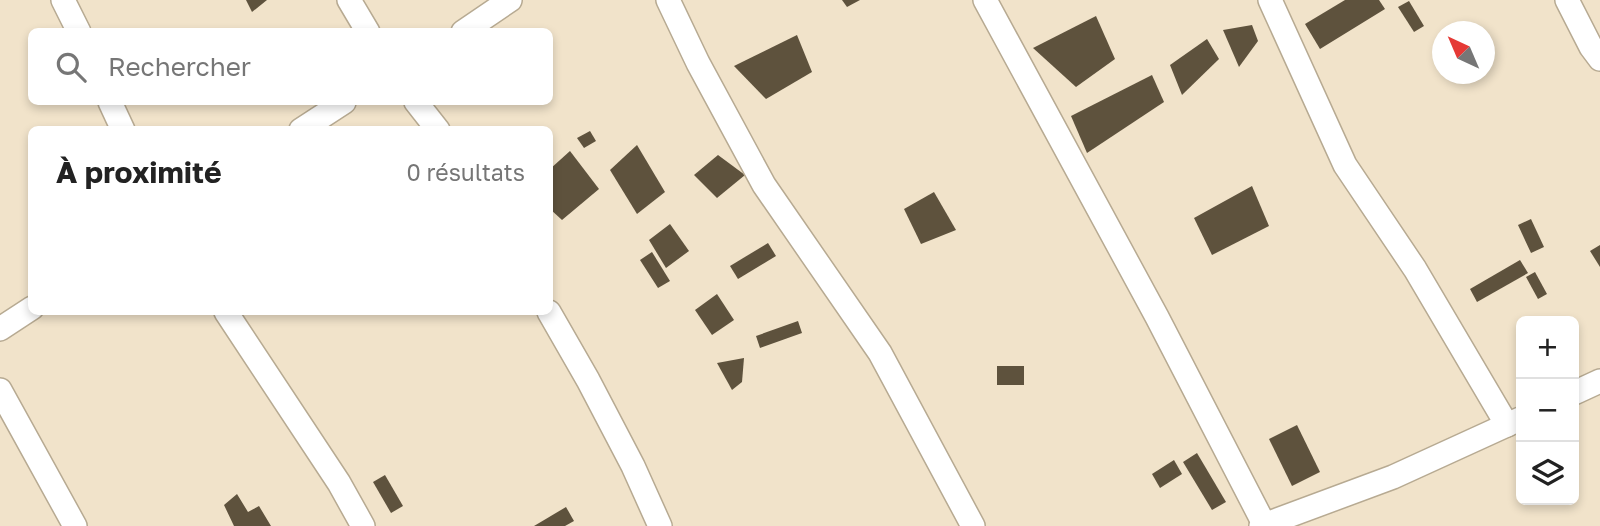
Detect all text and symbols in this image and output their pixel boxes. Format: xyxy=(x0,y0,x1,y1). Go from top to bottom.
north arrow xyxy=(1432,21,1495,84)
search box xyxy=(28,28,553,105)
icon: search xyxy=(52,48,90,86)
text: Rechercher xyxy=(108,51,251,82)
text: À proximité xyxy=(56,154,222,190)
text: 0 résultats xyxy=(407,158,525,186)
map controls xyxy=(1516,316,1579,505)
button: + xyxy=(1516,316,1579,379)
button: − xyxy=(1516,379,1579,442)
button: layers xyxy=(1516,442,1579,505)

